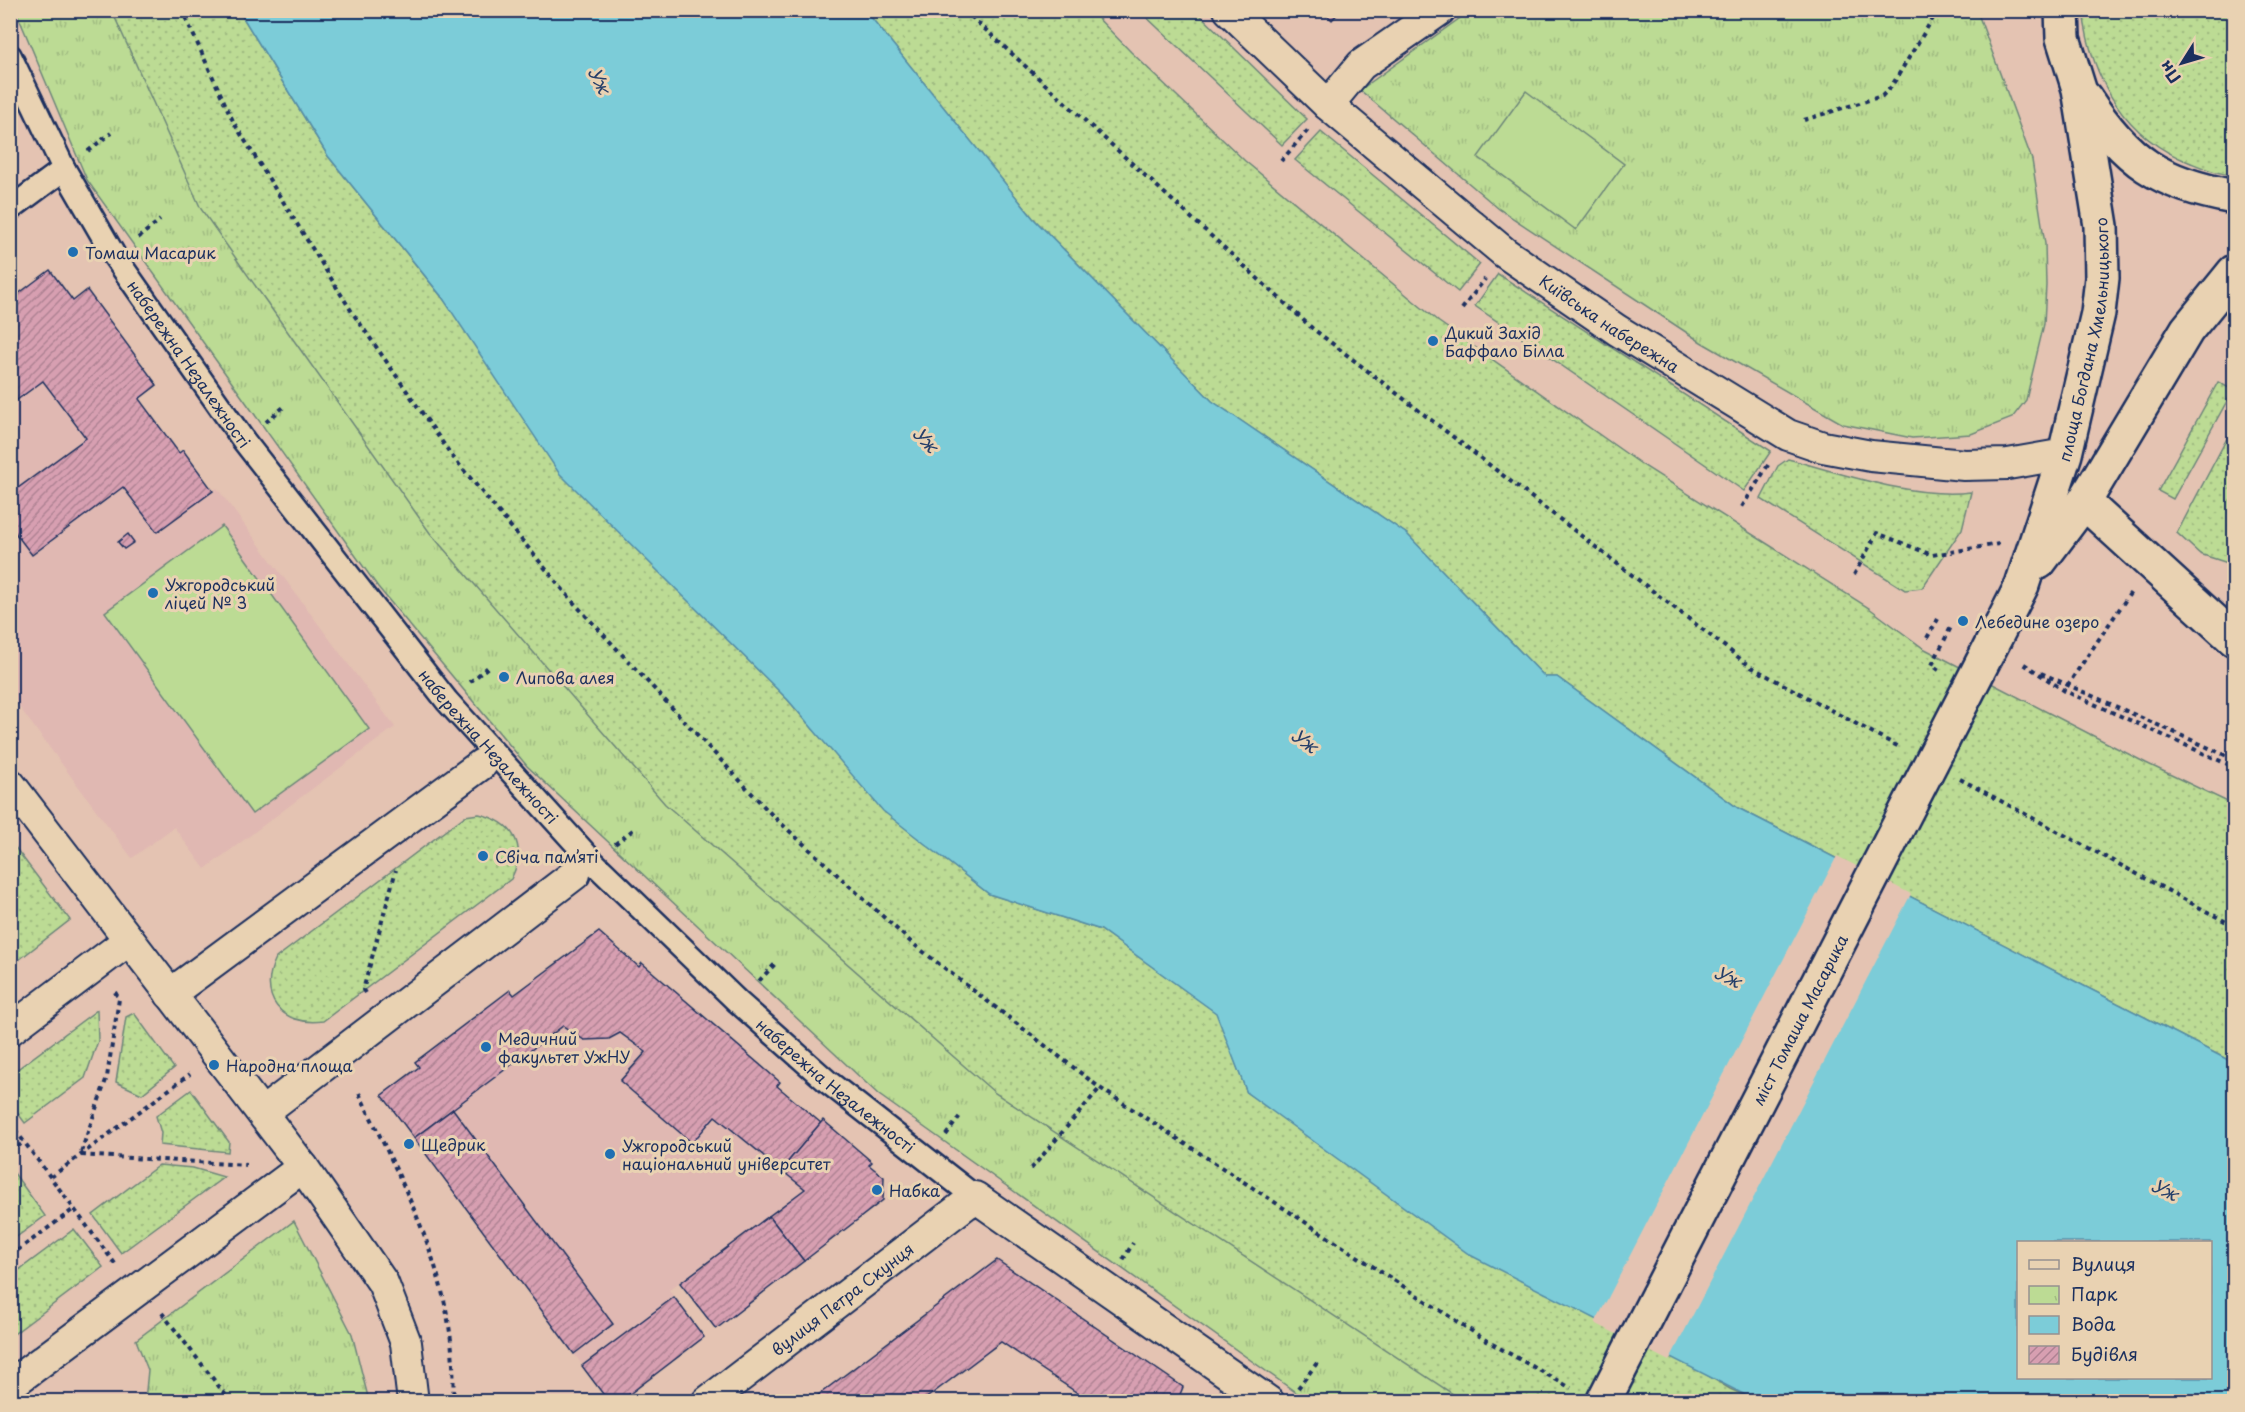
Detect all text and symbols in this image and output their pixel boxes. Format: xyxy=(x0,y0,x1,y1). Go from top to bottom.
north arrow xyxy=(2152,33,2212,93)
text: Пн xyxy=(2153,56,2186,89)
water label: Уж xyxy=(582,62,619,100)
street label: площа Богдана Хмельницького xyxy=(2051,216,2114,465)
place label: Томаш Масарик xyxy=(85,240,216,264)
marker: Томаш Масарик xyxy=(66,245,80,259)
street label: Київська набережна xyxy=(1535,268,1684,378)
street label: набережна Незалежності xyxy=(122,275,257,453)
place label: Дикий Захід Баффало Білла xyxy=(1444,320,1564,362)
marker: Дикий Захід Баффало Білла xyxy=(1426,334,1440,348)
water label: Уж xyxy=(907,420,946,460)
place label: Ужгородський ліцей № 3 xyxy=(164,572,275,614)
marker: Ужгородський ліцей № 3 xyxy=(146,586,160,600)
place label: Лебедине озеро xyxy=(1975,609,2099,633)
marker: Лебедине озеро xyxy=(1956,614,1970,628)
street label: набережна Незалежності xyxy=(414,663,564,829)
place label: Липова алея xyxy=(516,665,615,689)
marker: Липова алея xyxy=(497,670,511,684)
water label: Уж xyxy=(1286,721,1326,760)
place label: Свіча памʼяті xyxy=(495,844,599,868)
marker: Свіча памʼяті xyxy=(476,849,490,863)
street label: міст Томаша Масарика xyxy=(1746,930,1853,1109)
water label: Уж xyxy=(1710,958,1748,995)
street label: набережна Незалежності xyxy=(751,1012,921,1158)
place label: Медичний факультет УжНУ xyxy=(498,1026,630,1068)
marker: Медичний факультет УжНУ xyxy=(479,1040,493,1054)
place label: Народна площа xyxy=(226,1053,353,1077)
marker: Народна площа xyxy=(207,1058,221,1072)
place label: Щедрик xyxy=(421,1132,486,1156)
place label: Ужгородський національний університет xyxy=(622,1133,831,1175)
marker: Щедрик xyxy=(402,1137,416,1151)
marker: Ужгородський національний університет xyxy=(603,1147,617,1161)
water label: Уж xyxy=(2147,1171,2185,1208)
place label: Набка xyxy=(889,1178,940,1202)
marker: Набка xyxy=(870,1183,884,1197)
street label: вулиця Петра Скунця xyxy=(766,1237,918,1361)
legend xyxy=(2017,1241,2212,1379)
text: Вулиця xyxy=(2071,1250,2136,1277)
text: Парк xyxy=(2071,1280,2118,1307)
text: Вода xyxy=(2071,1310,2116,1337)
text: Будівля xyxy=(2071,1340,2138,1367)

